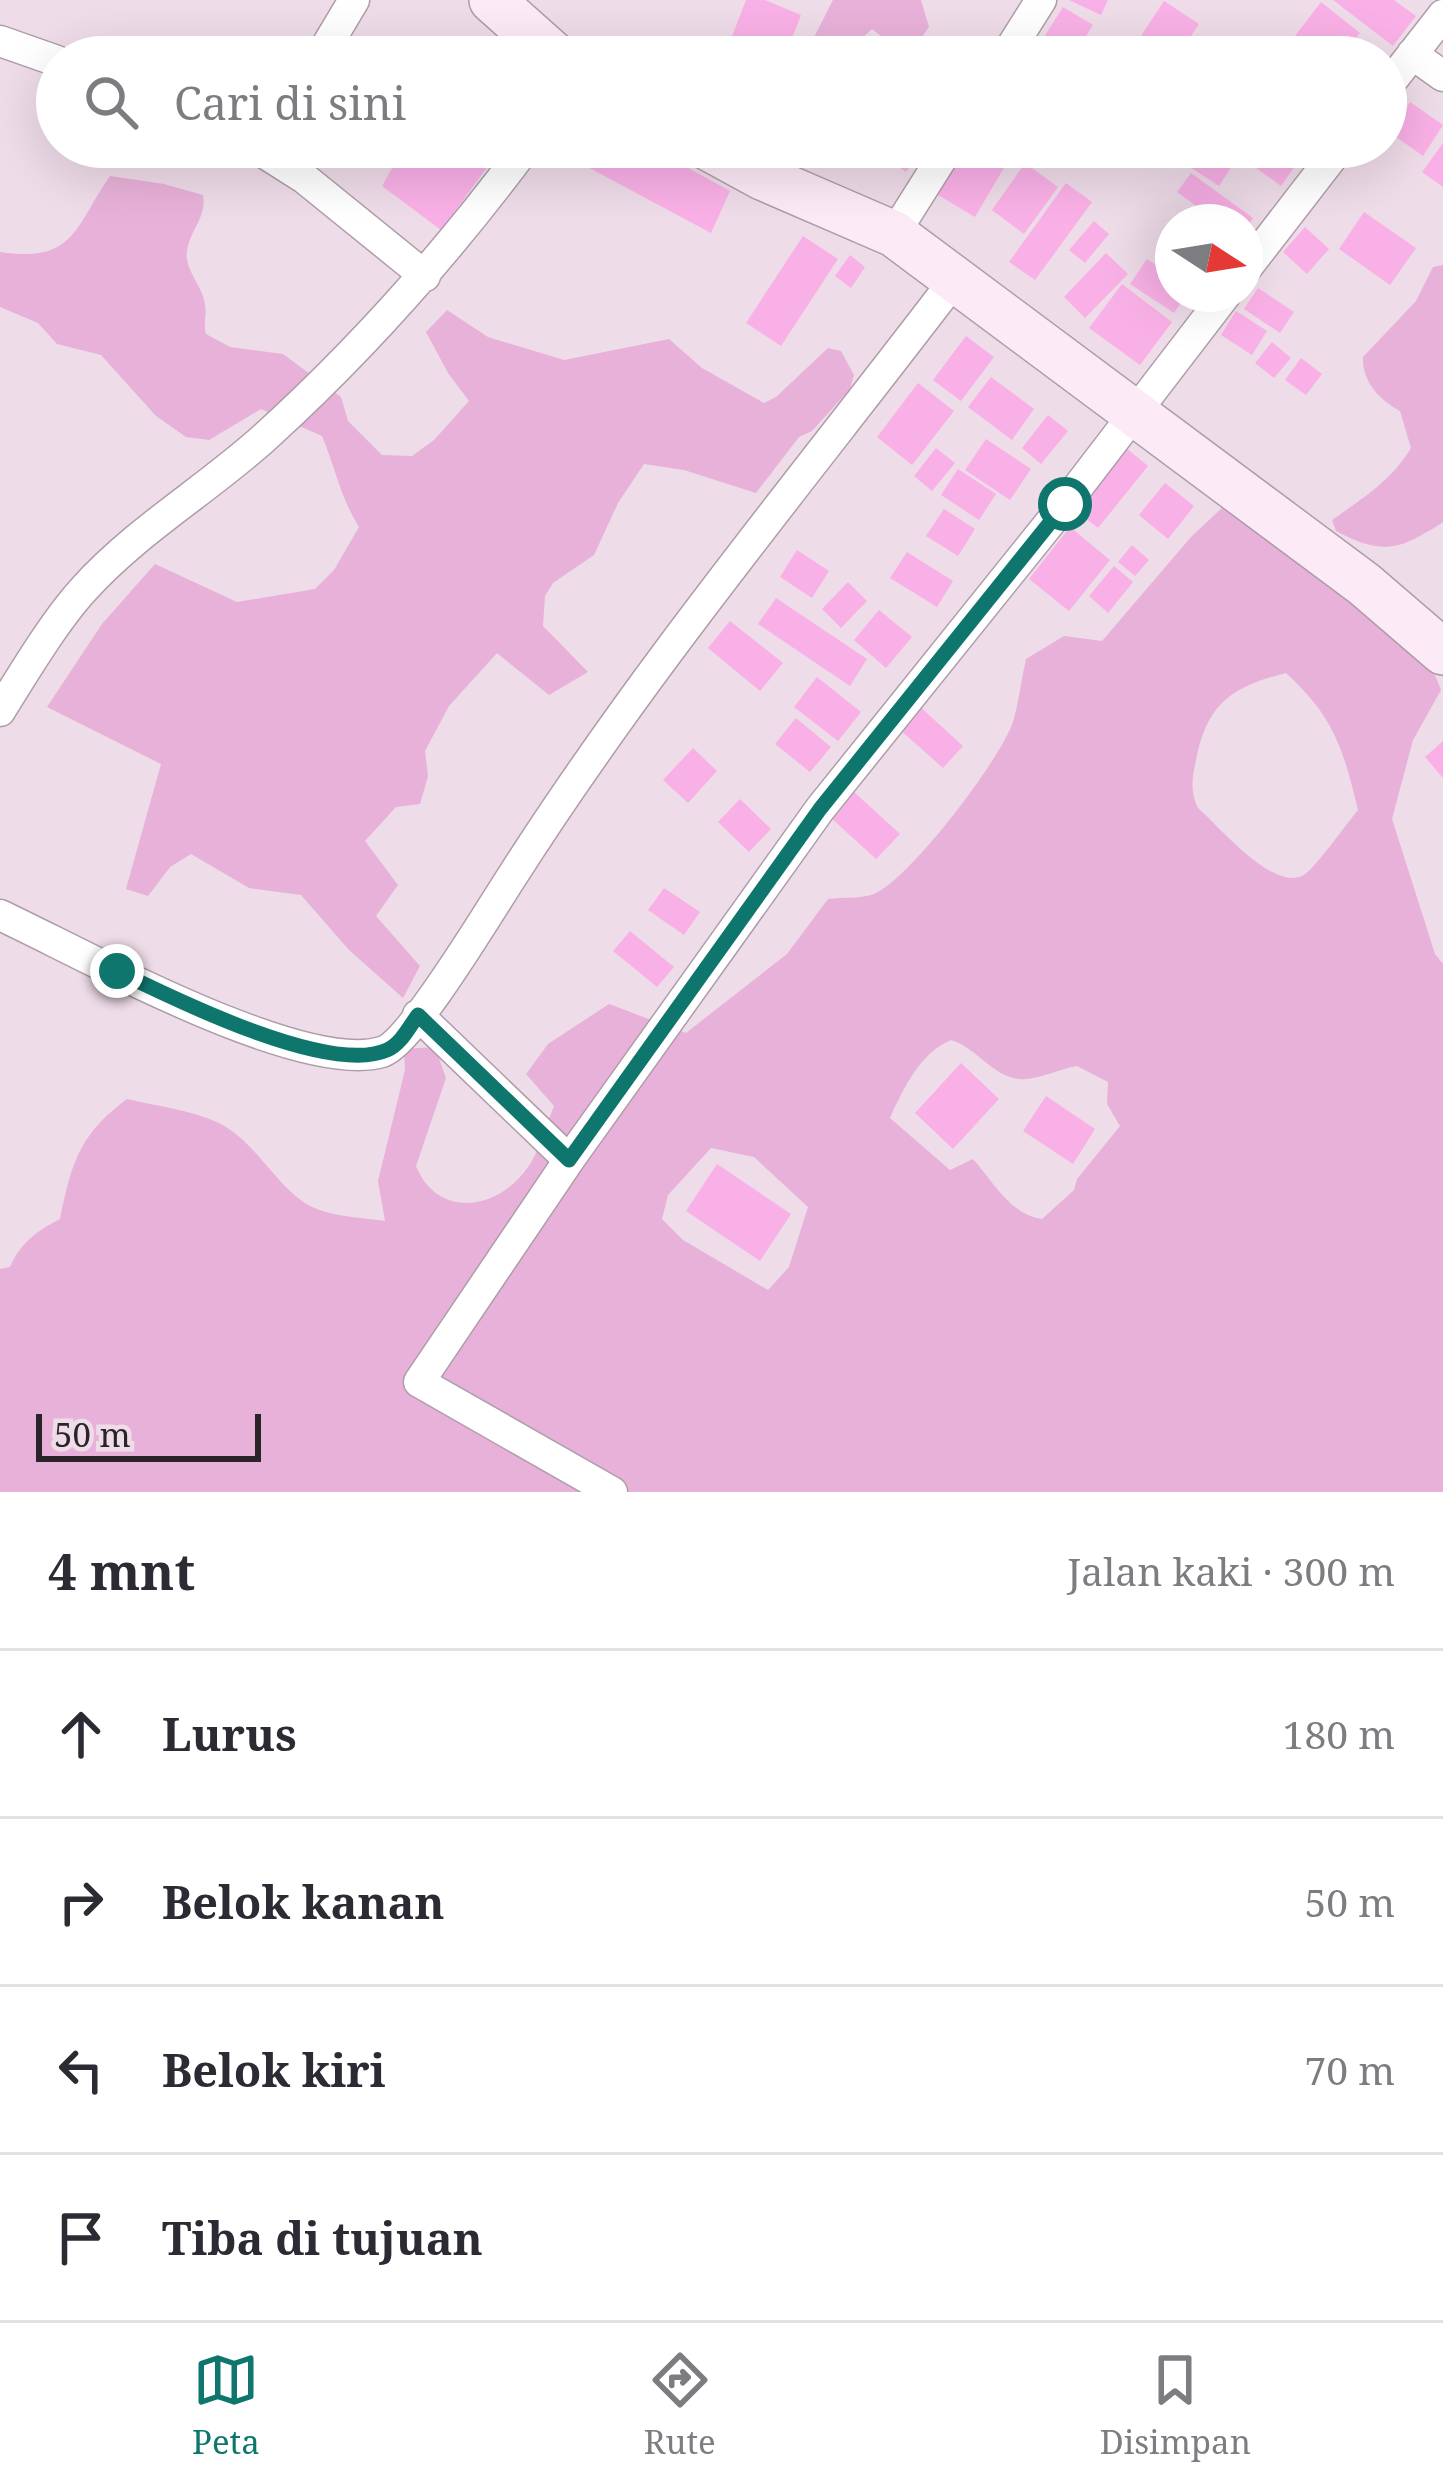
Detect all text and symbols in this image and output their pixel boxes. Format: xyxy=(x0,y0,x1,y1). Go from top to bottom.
search box xyxy=(36,36,1407,168)
icon: search xyxy=(78,69,144,135)
text: Cari di sini xyxy=(174,72,406,133)
north arrow xyxy=(1155,204,1263,312)
route start xyxy=(1038,477,1092,531)
route end xyxy=(90,944,144,998)
scale bar xyxy=(36,1408,261,1461)
text: 50 m xyxy=(54,1412,131,1457)
text: 4 mnt xyxy=(48,1535,195,1605)
text: Jalan kaki · 300 m xyxy=(1067,1544,1395,1597)
icon: ahead xyxy=(48,1701,114,1767)
text: Lurus xyxy=(162,1703,297,1764)
text: 180 m xyxy=(1283,1707,1395,1760)
icon: right xyxy=(48,1869,114,1935)
text: Belok kanan xyxy=(162,1871,445,1932)
text: 50 m xyxy=(1304,1875,1395,1928)
icon: left xyxy=(48,2037,114,2103)
text: Belok kiri xyxy=(162,2039,386,2100)
text: 70 m xyxy=(1304,2043,1395,2096)
icon: arrive xyxy=(48,2205,114,2271)
text: Tiba di tujuan xyxy=(162,2207,483,2268)
tab: Peta xyxy=(192,2347,260,2464)
tab: Rute xyxy=(644,2347,716,2464)
tab: Disimpan xyxy=(1100,2347,1251,2464)

